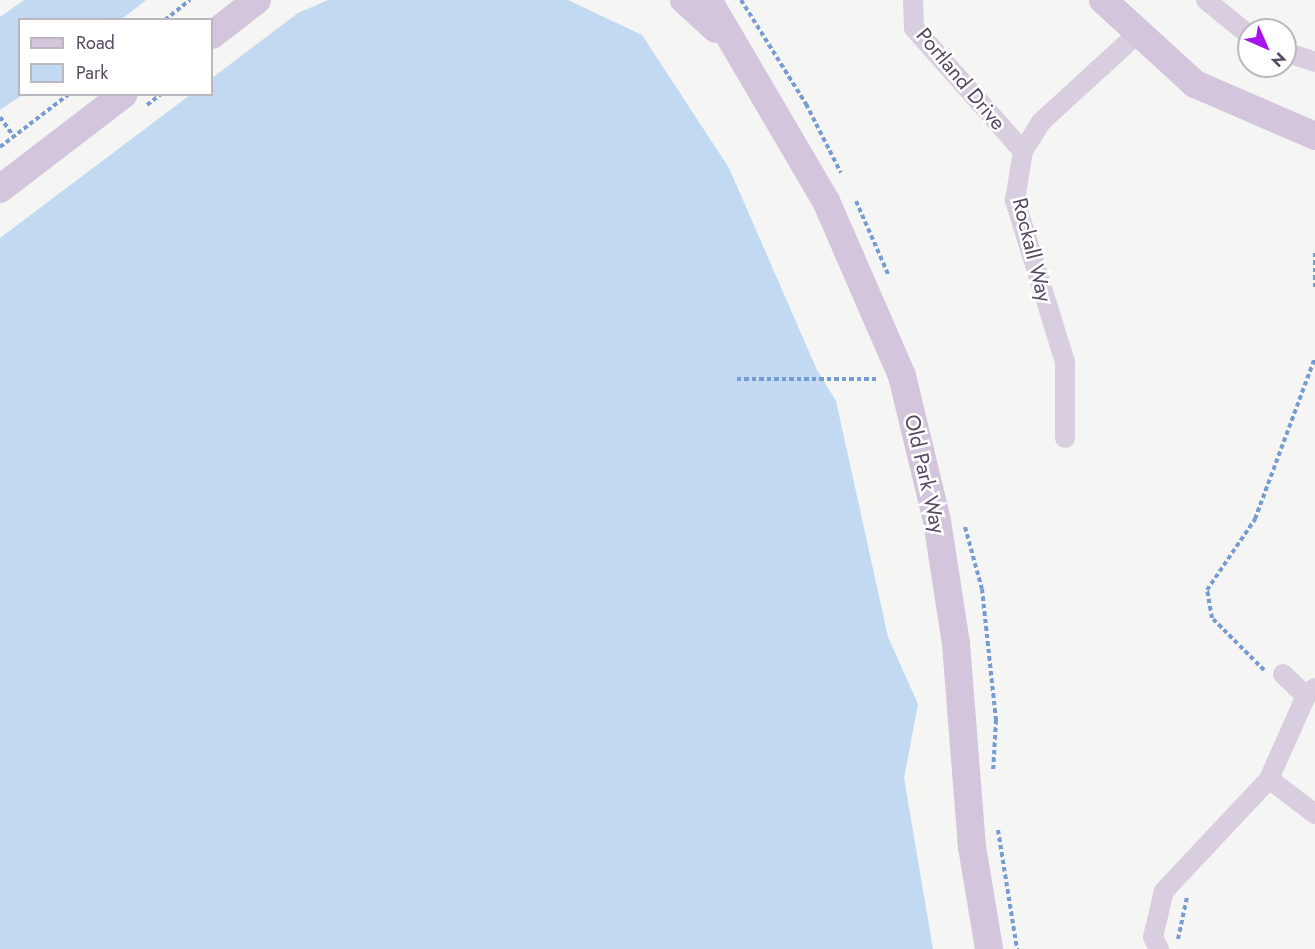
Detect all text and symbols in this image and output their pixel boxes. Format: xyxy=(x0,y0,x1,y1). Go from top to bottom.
legend xyxy=(18,18,213,96)
north arrow xyxy=(1237,18,1297,78)
street label: Portland Drive xyxy=(911,23,1011,135)
text: Road xyxy=(76,30,115,56)
text: N xyxy=(1266,47,1291,72)
text: Park xyxy=(76,60,108,86)
street label: Rockall Way xyxy=(1007,195,1057,305)
street label: Old Park Way xyxy=(899,412,951,536)

